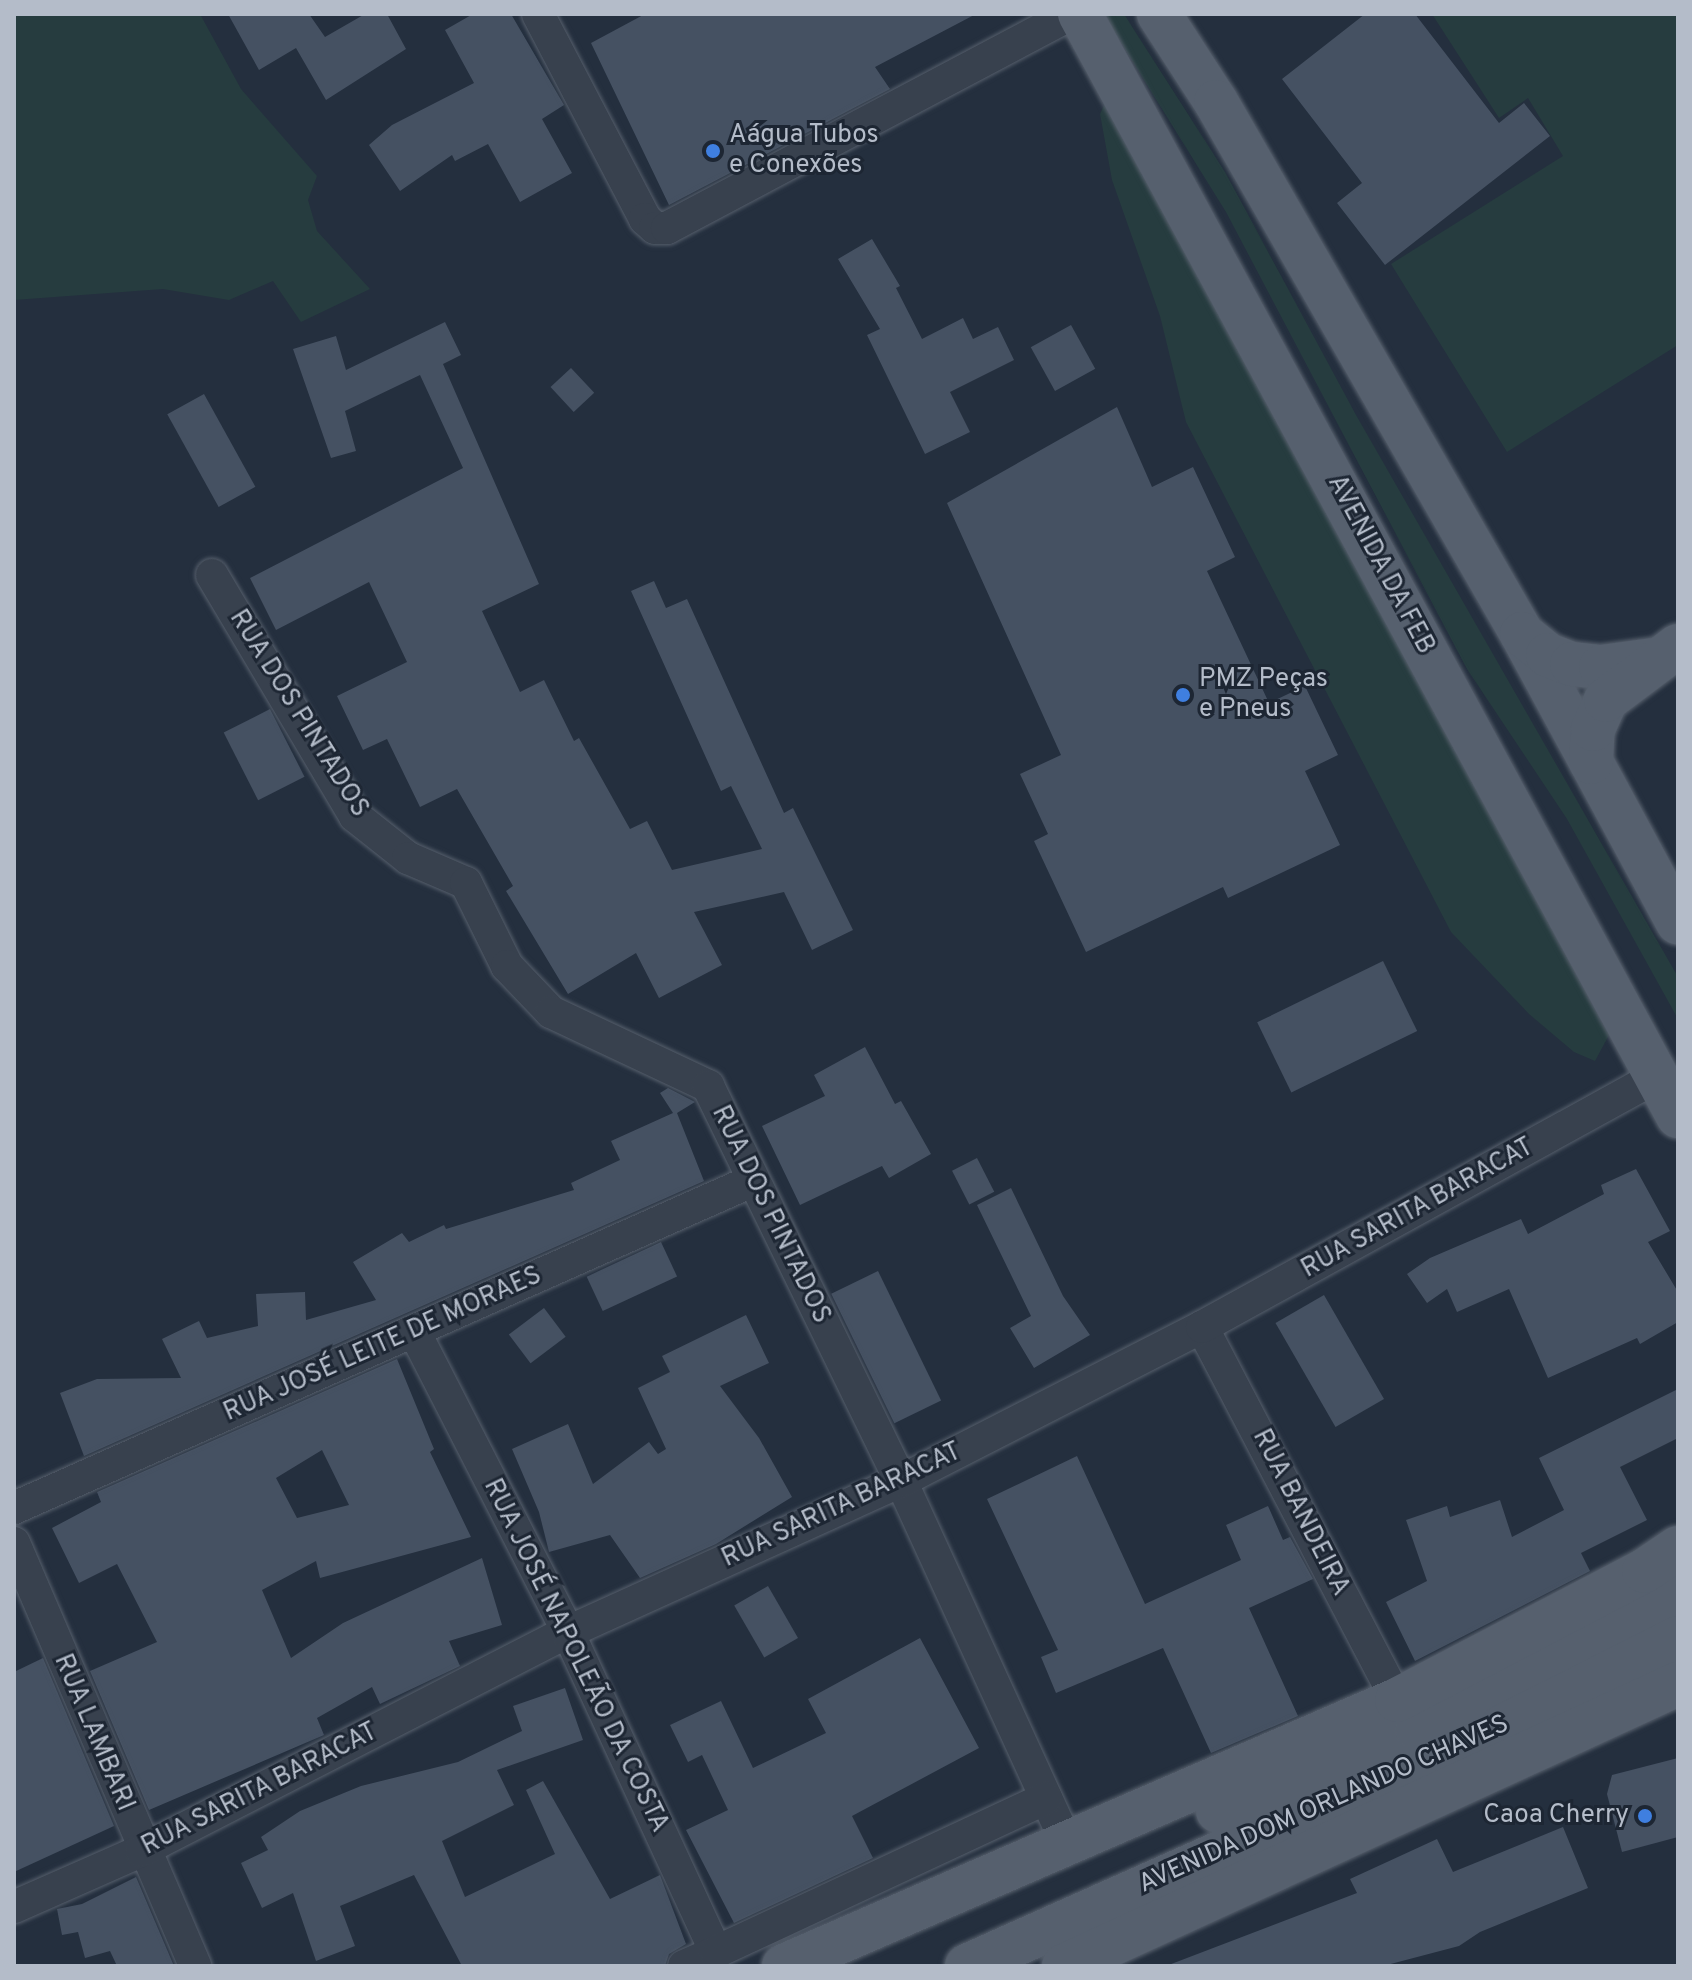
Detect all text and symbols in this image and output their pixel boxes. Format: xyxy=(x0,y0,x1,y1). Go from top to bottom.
place label: Aágua Tubos e Conexões xyxy=(729,120,880,182)
marker: Aágua Tubos e Conexões xyxy=(704,142,722,160)
street label: AVENIDA DA FEB xyxy=(1319,469,1441,661)
street label: RUA DOS PINTADOS xyxy=(221,604,375,824)
place label: PMZ Peças e Pneus xyxy=(1199,664,1328,726)
marker: PMZ Peças e Pneus xyxy=(1174,686,1192,704)
street label: RUA DOS PINTADOS xyxy=(703,1100,837,1330)
street label: RUA SARITA BARACAT xyxy=(1296,1132,1540,1286)
street label: RUA JOSÉ LEITE DE MORAES xyxy=(219,1260,547,1430)
street label: RUA BANDEIRA xyxy=(1244,1424,1356,1602)
street label: RUA SARITA BARACAT xyxy=(716,1436,968,1576)
street label: RUA JOSÉ NAPOLEÃO DA COSTA xyxy=(475,1473,675,1839)
street label: RUA LAMBARI xyxy=(46,1649,140,1817)
street label: AVENIDA DOM ORLANDO CHAVES xyxy=(1134,1709,1514,1901)
street label: RUA SARITA BARACAT xyxy=(136,1716,384,1864)
place label: Caoa Cherry xyxy=(1483,1800,1629,1832)
marker: Caoa Cherry xyxy=(1636,1807,1654,1825)

